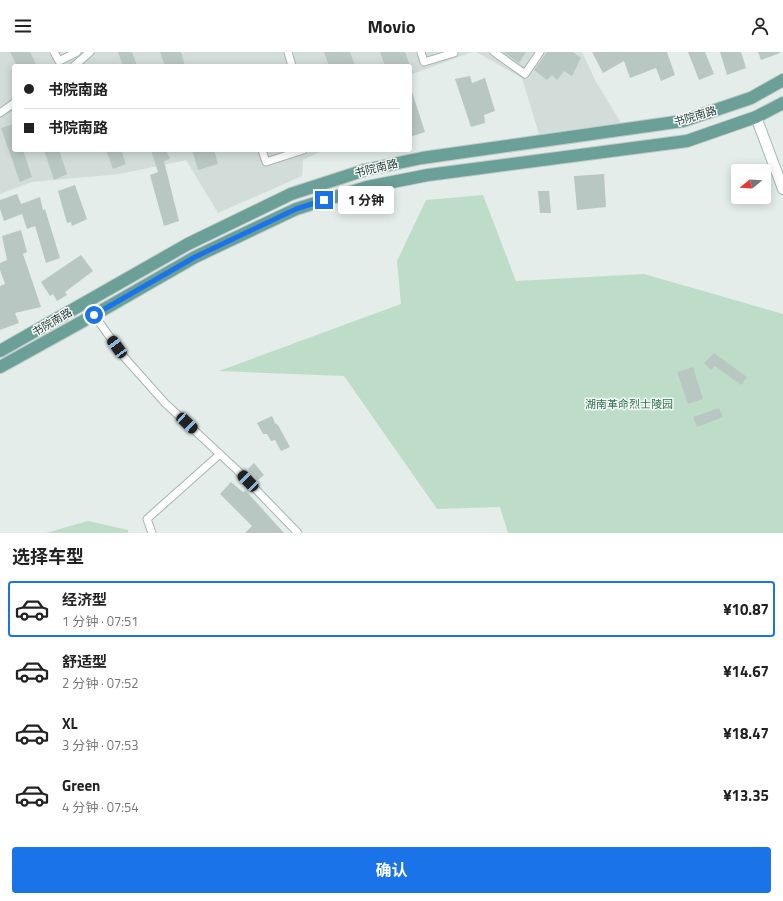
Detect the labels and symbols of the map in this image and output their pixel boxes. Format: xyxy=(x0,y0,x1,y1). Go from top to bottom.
street label: 书院南路 xyxy=(672,102,718,130)
street label: 书院南路 xyxy=(353,155,399,181)
north arrow xyxy=(731,164,771,204)
callout: 1 分钟 xyxy=(338,186,394,214)
route end xyxy=(315,191,333,209)
street label: 书院南路 xyxy=(29,304,75,340)
route start xyxy=(85,306,103,324)
car xyxy=(105,334,129,360)
park label: 湖南革命烈士陵园 xyxy=(585,396,673,412)
car xyxy=(174,410,200,436)
car xyxy=(235,468,261,494)

